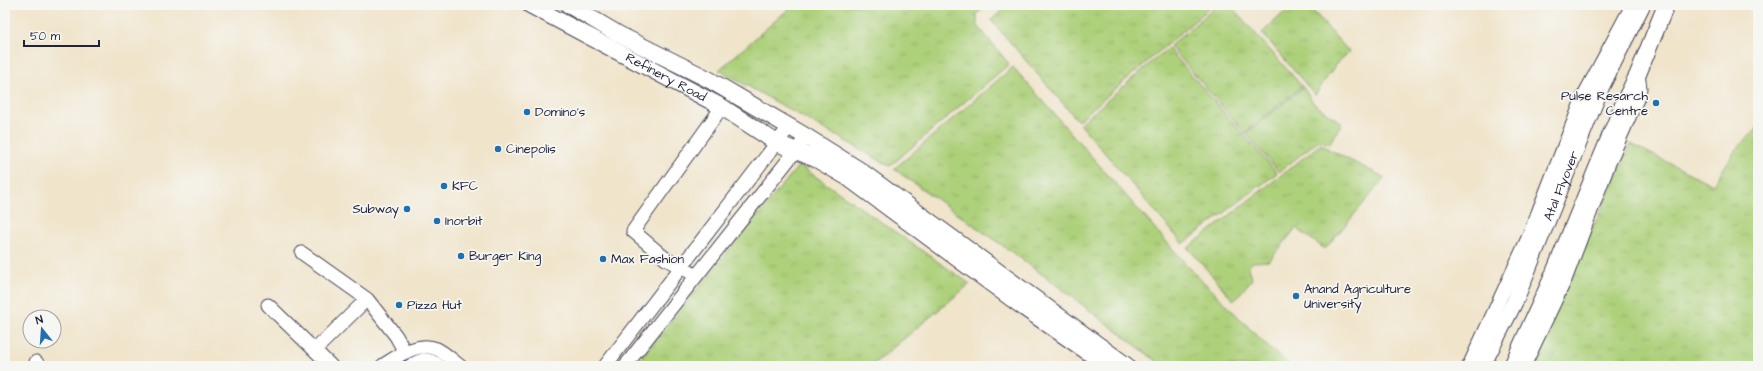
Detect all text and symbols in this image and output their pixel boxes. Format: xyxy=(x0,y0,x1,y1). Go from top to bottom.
scale bar xyxy=(24,22,99,48)
text: 50 m xyxy=(30,28,61,45)
street label: Refinery Road xyxy=(622,48,710,106)
place label: Pulse Resarch Centre xyxy=(1561,87,1649,120)
marker: Pulse Resarch Centre xyxy=(1651,98,1661,108)
place label: Domino's xyxy=(535,103,586,121)
marker: Domino's xyxy=(522,107,532,117)
place label: Cinepolis xyxy=(506,140,556,158)
marker: Cinepolis xyxy=(493,144,503,154)
street label: Atal Flyover xyxy=(1539,148,1583,224)
place label: KFC xyxy=(452,177,478,195)
marker: KFC xyxy=(439,181,449,191)
place label: Subway xyxy=(352,200,399,219)
marker: Subway xyxy=(402,204,412,214)
place label: Inorbit xyxy=(445,212,483,230)
marker: Inorbit xyxy=(432,216,442,226)
place label: Burger King xyxy=(469,247,541,266)
place label: Max Fashion xyxy=(611,250,685,268)
marker: Burger King xyxy=(456,251,466,261)
marker: Max Fashion xyxy=(598,254,608,264)
place label: Anand Agriculture University xyxy=(1304,280,1411,314)
marker: Anand Agriculture University xyxy=(1291,291,1301,301)
place label: Pizza Hut xyxy=(407,296,462,314)
marker: Pizza Hut xyxy=(394,300,404,310)
north arrow xyxy=(22,309,62,349)
text: N xyxy=(34,312,45,328)

